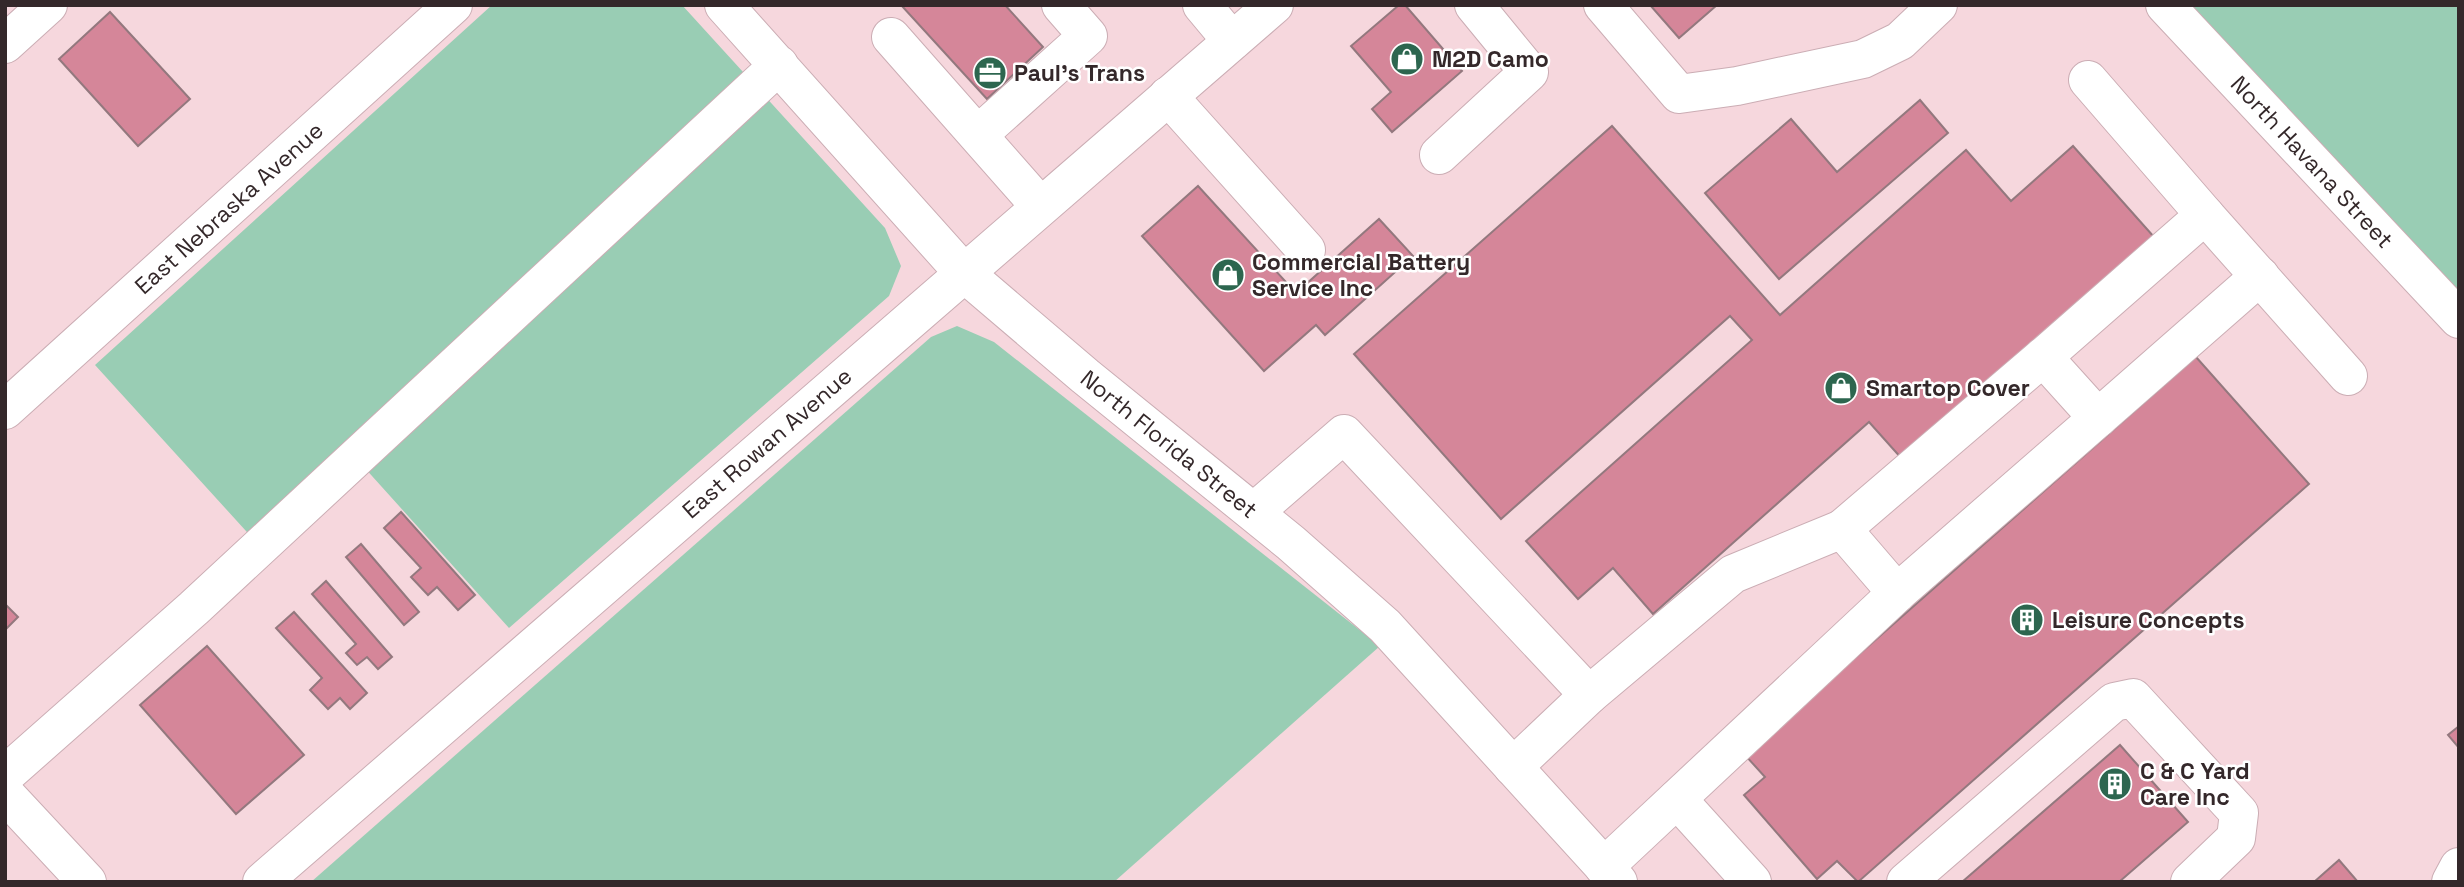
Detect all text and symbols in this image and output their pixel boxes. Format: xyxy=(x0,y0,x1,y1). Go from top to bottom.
shop icon: M2D Camo xyxy=(1388,40,1426,78)
place label: M2D Camo xyxy=(1432,44,1549,74)
office icon: Paul's Trans xyxy=(971,54,1009,92)
place label: Paul's Trans xyxy=(1014,58,1145,88)
street label: North Havana Street xyxy=(2224,69,2400,255)
street label: East Nebraska Avenue xyxy=(128,115,330,301)
place label: Commercial Battery Service Inc xyxy=(1252,247,1470,303)
shop icon: Commercial Battery Service Inc xyxy=(1209,256,1247,294)
street label: East Rowan Avenue xyxy=(676,361,858,525)
street label: North Florida Street xyxy=(1074,363,1264,525)
shop icon: Smartop Cover xyxy=(1822,369,1860,407)
place label: Smartop Cover xyxy=(1866,373,2030,403)
building icon: Leisure Concepts xyxy=(2008,601,2046,639)
place label: Leisure Concepts xyxy=(2052,605,2245,635)
place label: C & C Yard Care Inc xyxy=(2140,756,2250,812)
building icon: C & C Yard Care Inc xyxy=(2096,765,2134,803)

